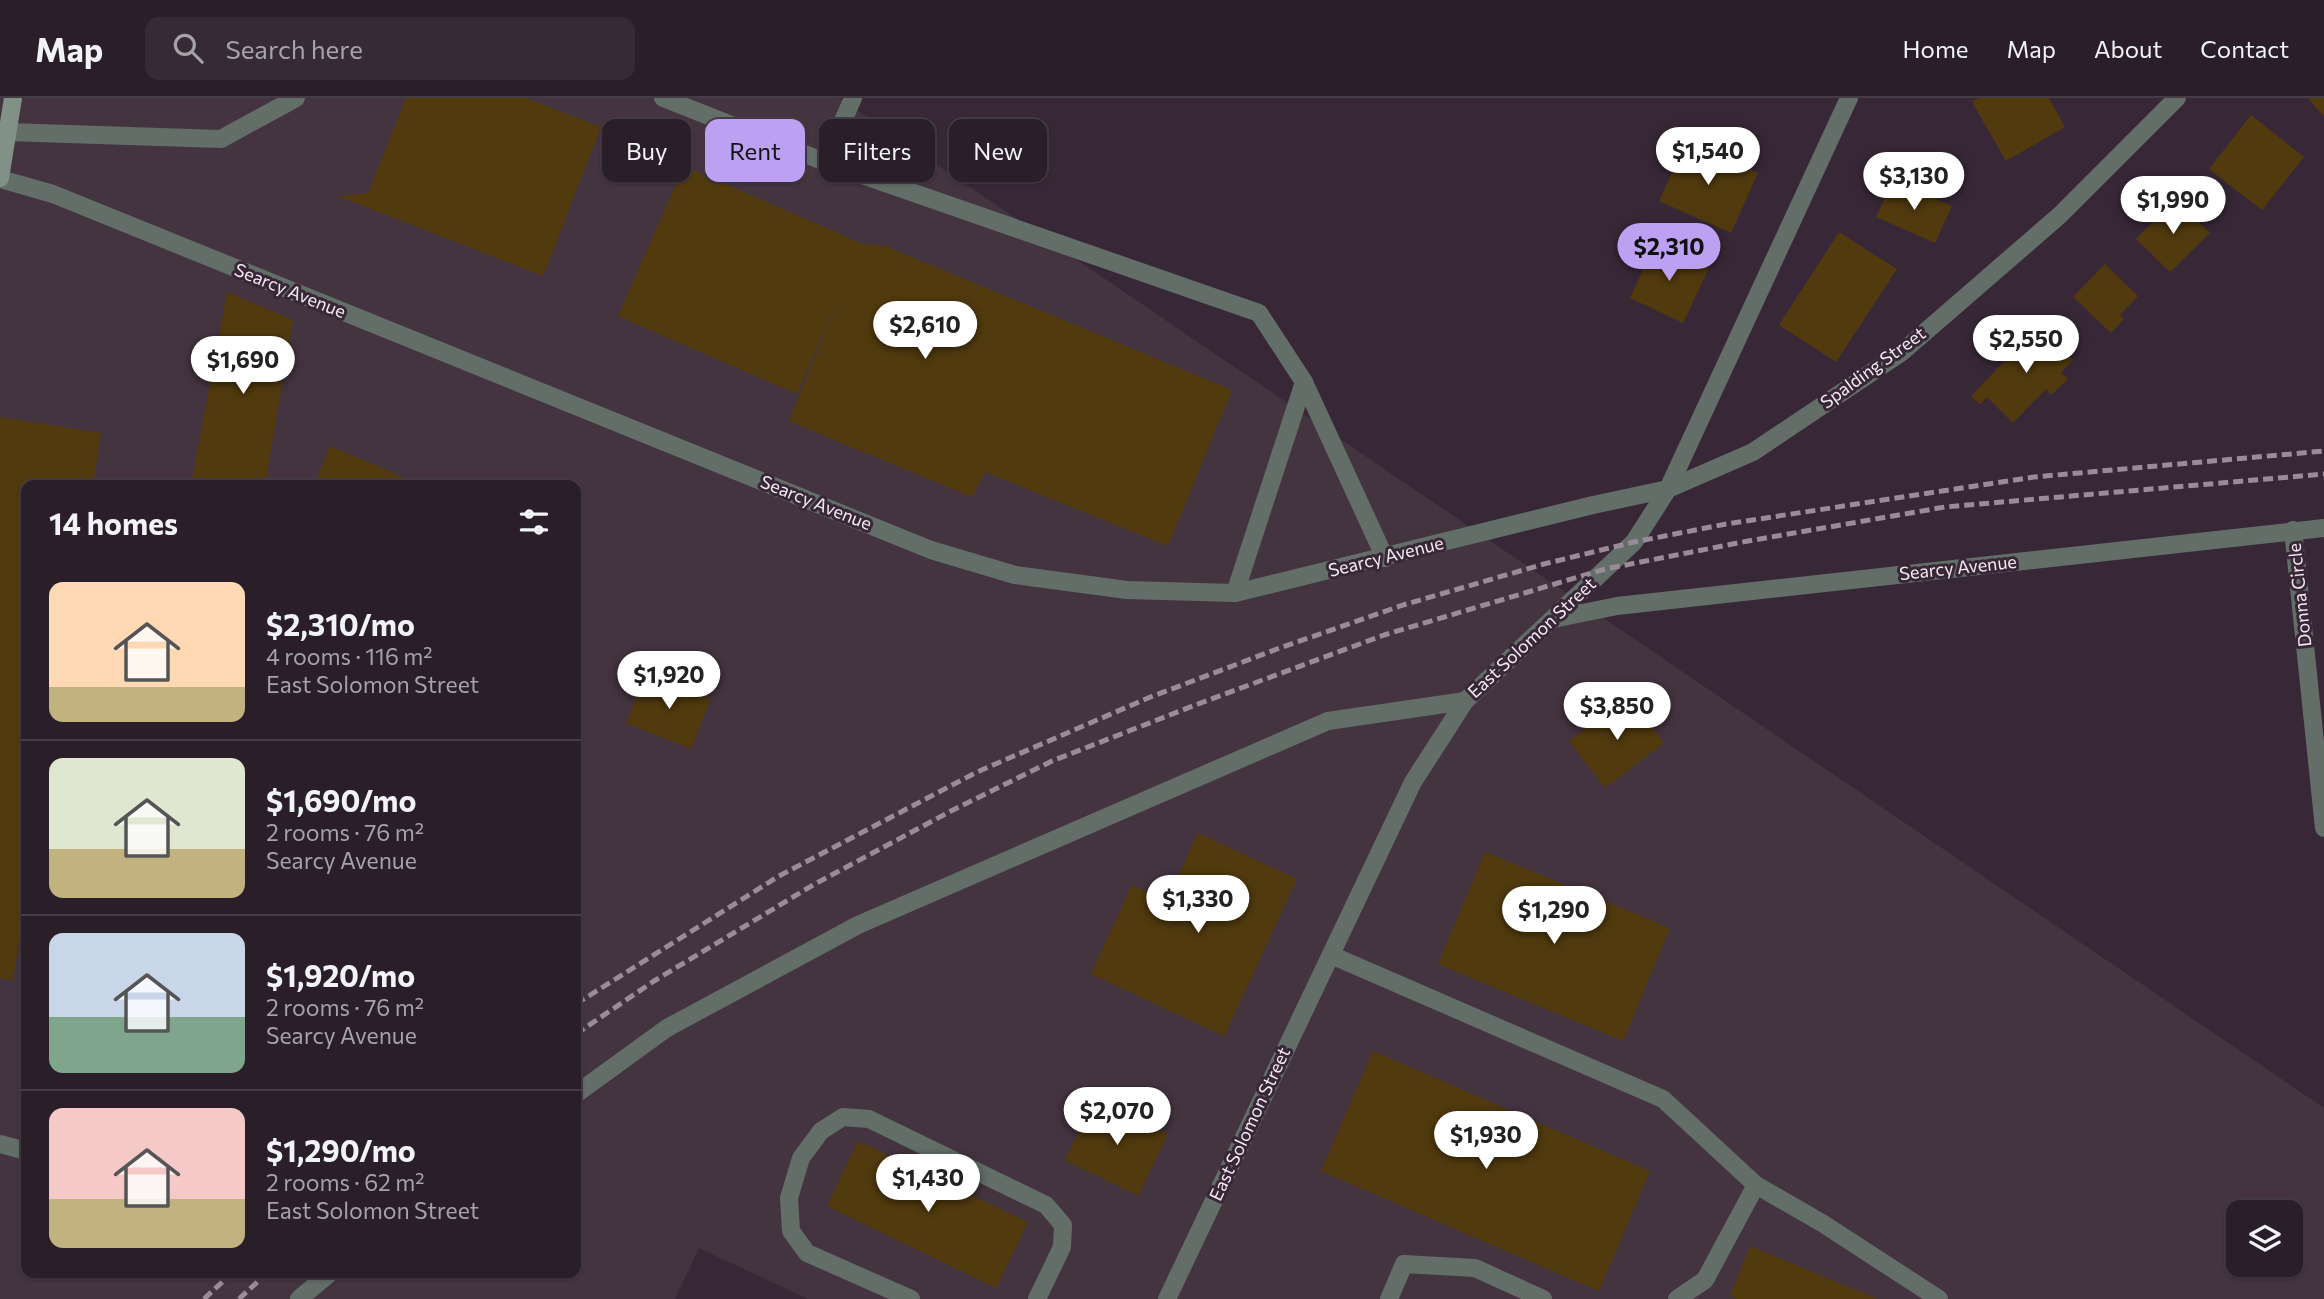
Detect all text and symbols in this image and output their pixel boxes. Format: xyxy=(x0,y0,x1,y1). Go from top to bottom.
search box xyxy=(145,17,635,80)
text: Map xyxy=(35,28,103,69)
icon: search xyxy=(169,29,207,67)
text: Search here xyxy=(225,33,363,64)
text: Home xyxy=(1903,34,1969,63)
text: Map xyxy=(2007,34,2056,63)
text: About xyxy=(2094,34,2162,63)
text: Contact xyxy=(2200,34,2289,63)
chip: Buy xyxy=(602,119,691,182)
chip: Rent xyxy=(705,119,805,182)
chip: Filters xyxy=(819,119,935,182)
chip: New xyxy=(949,119,1047,182)
pin: $1,540 xyxy=(1651,127,1765,187)
text: $1,540 xyxy=(1672,136,1744,164)
pin: $3,130 xyxy=(1857,152,1971,212)
text: $3,130 xyxy=(1879,161,1949,189)
pin: $1,990 xyxy=(2116,176,2230,236)
text: $1,990 xyxy=(2137,185,2209,213)
pin: $2,310 xyxy=(1612,223,1726,283)
text: $2,310 xyxy=(1633,232,1705,260)
street label: Searcy Avenue xyxy=(232,258,349,322)
pin: $2,610 xyxy=(868,302,982,361)
text: $2,610 xyxy=(889,310,961,338)
pin: $2,550 xyxy=(1969,316,2083,375)
street label: Spalding Street xyxy=(1816,322,1929,413)
text: $2,550 xyxy=(1989,324,2063,352)
pin: $1,690 xyxy=(186,336,300,396)
text: $1,690 xyxy=(207,345,279,373)
street label: Searcy Avenue xyxy=(758,470,875,534)
icon: filters xyxy=(515,503,553,541)
text: 14 homes xyxy=(49,504,178,541)
street label: Searcy Avenue xyxy=(1326,531,1446,581)
street label: Donna Circle xyxy=(2283,542,2315,648)
street label: Searcy Avenue xyxy=(1898,550,2018,584)
street label: East Solomon Street xyxy=(1463,572,1600,702)
text: $2,310/mo xyxy=(266,605,415,642)
icon: home xyxy=(105,610,189,694)
text: 4 rooms · 116 m² xyxy=(266,642,433,670)
pin: $1,920 xyxy=(612,652,726,711)
text: $1,920 xyxy=(633,660,705,688)
text: East Solomon Street xyxy=(266,670,479,698)
pin: $3,850 xyxy=(1560,682,1674,742)
text: $3,850 xyxy=(1580,691,1654,719)
text: $1,690/mo xyxy=(266,781,416,818)
icon: home xyxy=(105,786,189,870)
text: 2 rooms · 76 m² xyxy=(266,818,424,846)
text: Searcy Avenue xyxy=(266,846,417,874)
pin: $1,330 xyxy=(1141,876,1255,935)
text: $1,330 xyxy=(1162,884,1234,912)
pin: $1,290 xyxy=(1497,886,1611,946)
text: $1,290 xyxy=(1518,895,1590,923)
text: $1,920/mo xyxy=(266,956,415,993)
icon: home xyxy=(105,961,189,1045)
text: 2 rooms · 76 m² xyxy=(266,993,424,1021)
text: Searcy Avenue xyxy=(266,1021,417,1049)
street label: East Solomon Street xyxy=(1204,1043,1294,1204)
pin: $2,070 xyxy=(1060,1088,1174,1147)
text: $2,070 xyxy=(1080,1096,1154,1124)
pin: $1,930 xyxy=(1429,1112,1543,1171)
text: $1,930 xyxy=(1450,1120,1522,1148)
text: $1,290/mo xyxy=(266,1131,416,1168)
icon: home xyxy=(105,1136,189,1220)
pin: $1,430 xyxy=(871,1154,985,1214)
text: $1,430 xyxy=(892,1163,964,1191)
text: 2 rooms · 62 m² xyxy=(266,1168,425,1196)
text: East Solomon Street xyxy=(266,1196,479,1224)
map controls xyxy=(2226,1200,2303,1277)
button: layers xyxy=(2226,1200,2303,1277)

